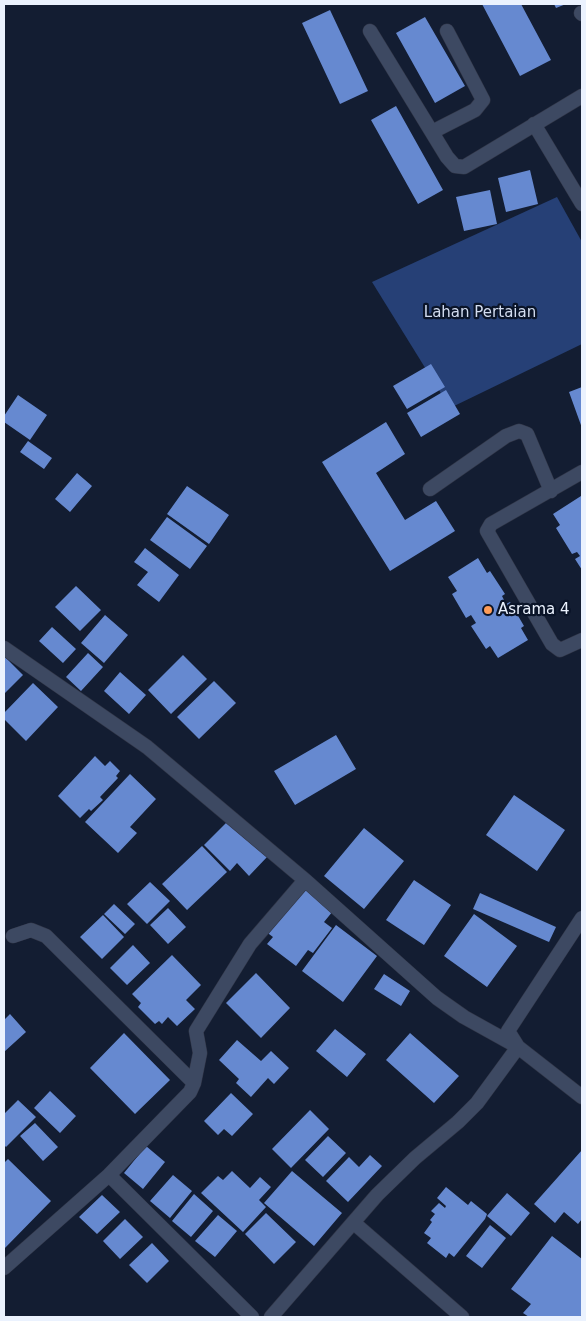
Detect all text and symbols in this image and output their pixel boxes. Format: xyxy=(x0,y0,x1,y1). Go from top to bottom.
park label: Lahan Pertaian xyxy=(424,304,536,322)
place label: Asrama 4 xyxy=(498,601,570,619)
marker: Asrama 4 xyxy=(482,604,494,616)

